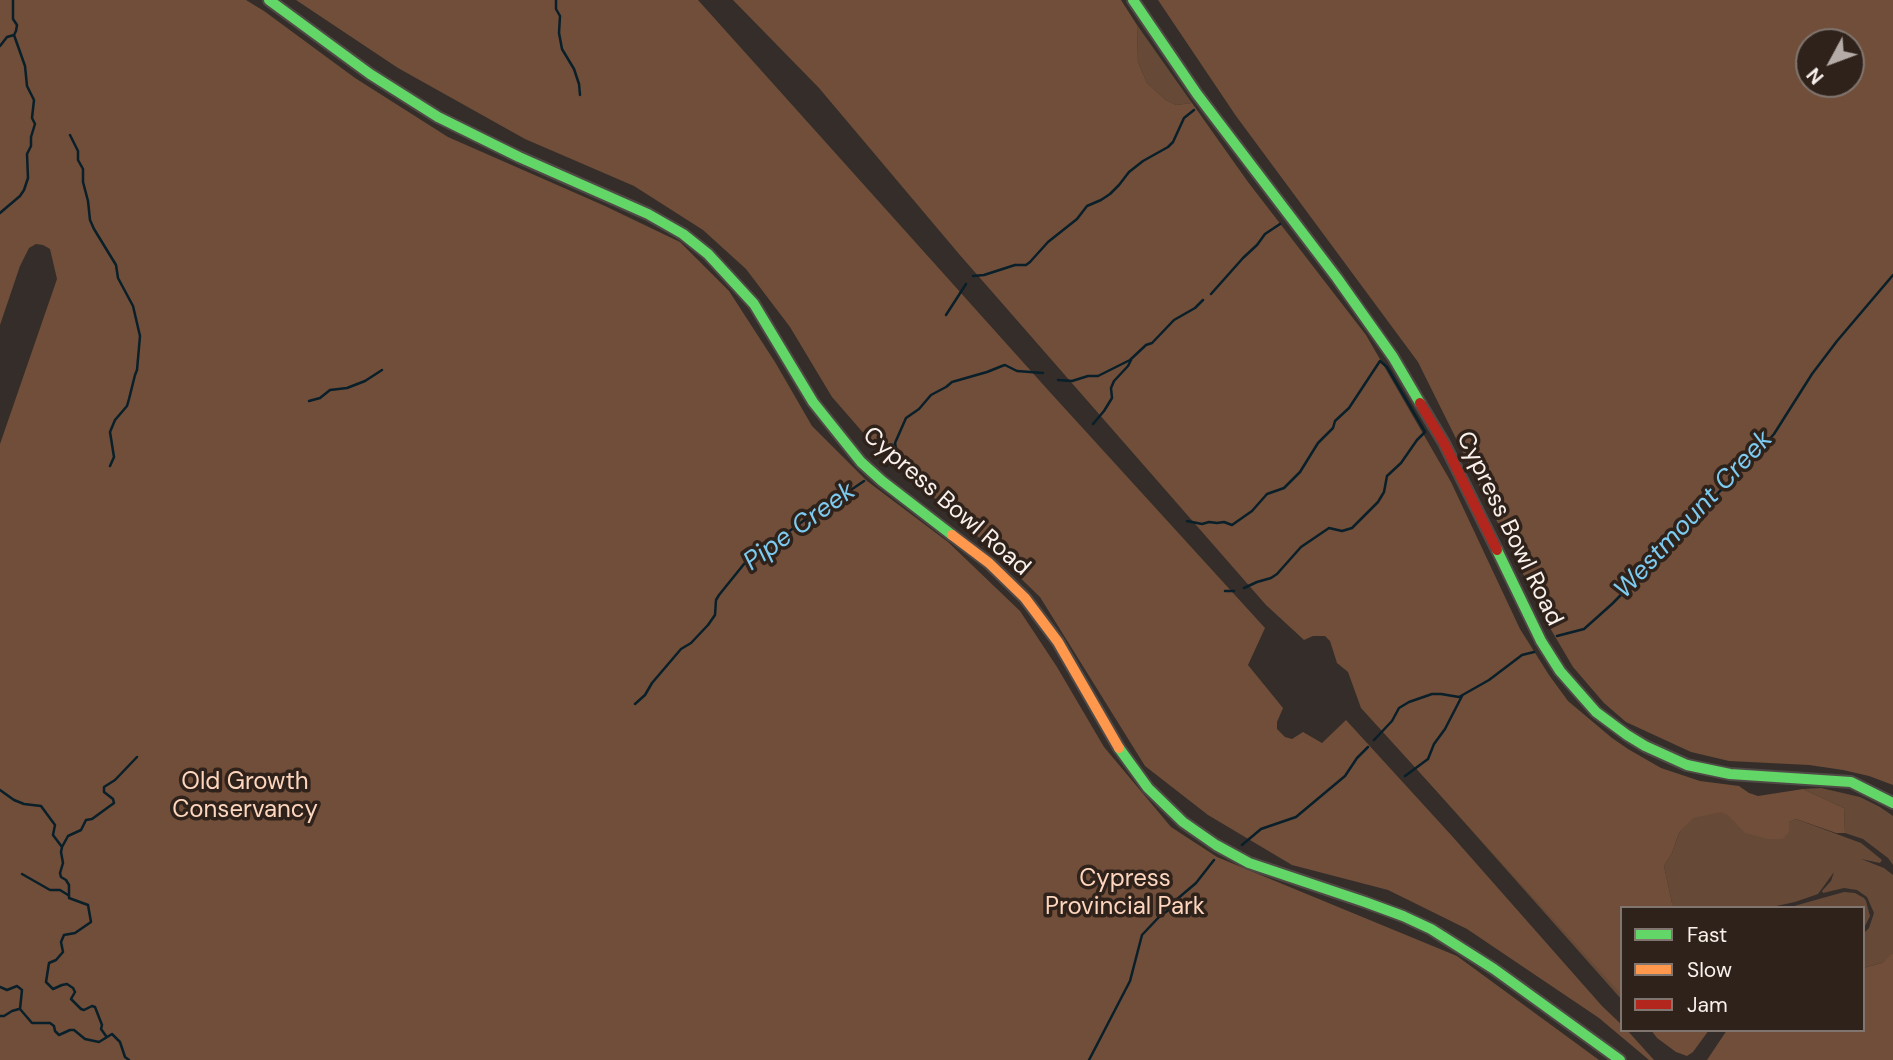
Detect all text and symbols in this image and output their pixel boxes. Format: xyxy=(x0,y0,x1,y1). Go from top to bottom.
north arrow xyxy=(1795,28,1865,98)
text: N xyxy=(1801,62,1829,89)
street label: Cypress Bowl Road xyxy=(856,421,1036,583)
water label: Westmount Creek xyxy=(1608,425,1780,605)
street label: Cypress Bowl Road xyxy=(1450,427,1568,631)
water label: Pipe Creek xyxy=(738,476,862,578)
park label: Old Growth Conservancy xyxy=(172,769,318,825)
park label: Cypress Provincial Park xyxy=(1045,866,1205,922)
legend xyxy=(1620,906,1865,1032)
text: Fast xyxy=(1687,921,1727,949)
text: Slow xyxy=(1687,956,1732,984)
text: Jam xyxy=(1687,991,1728,1019)

